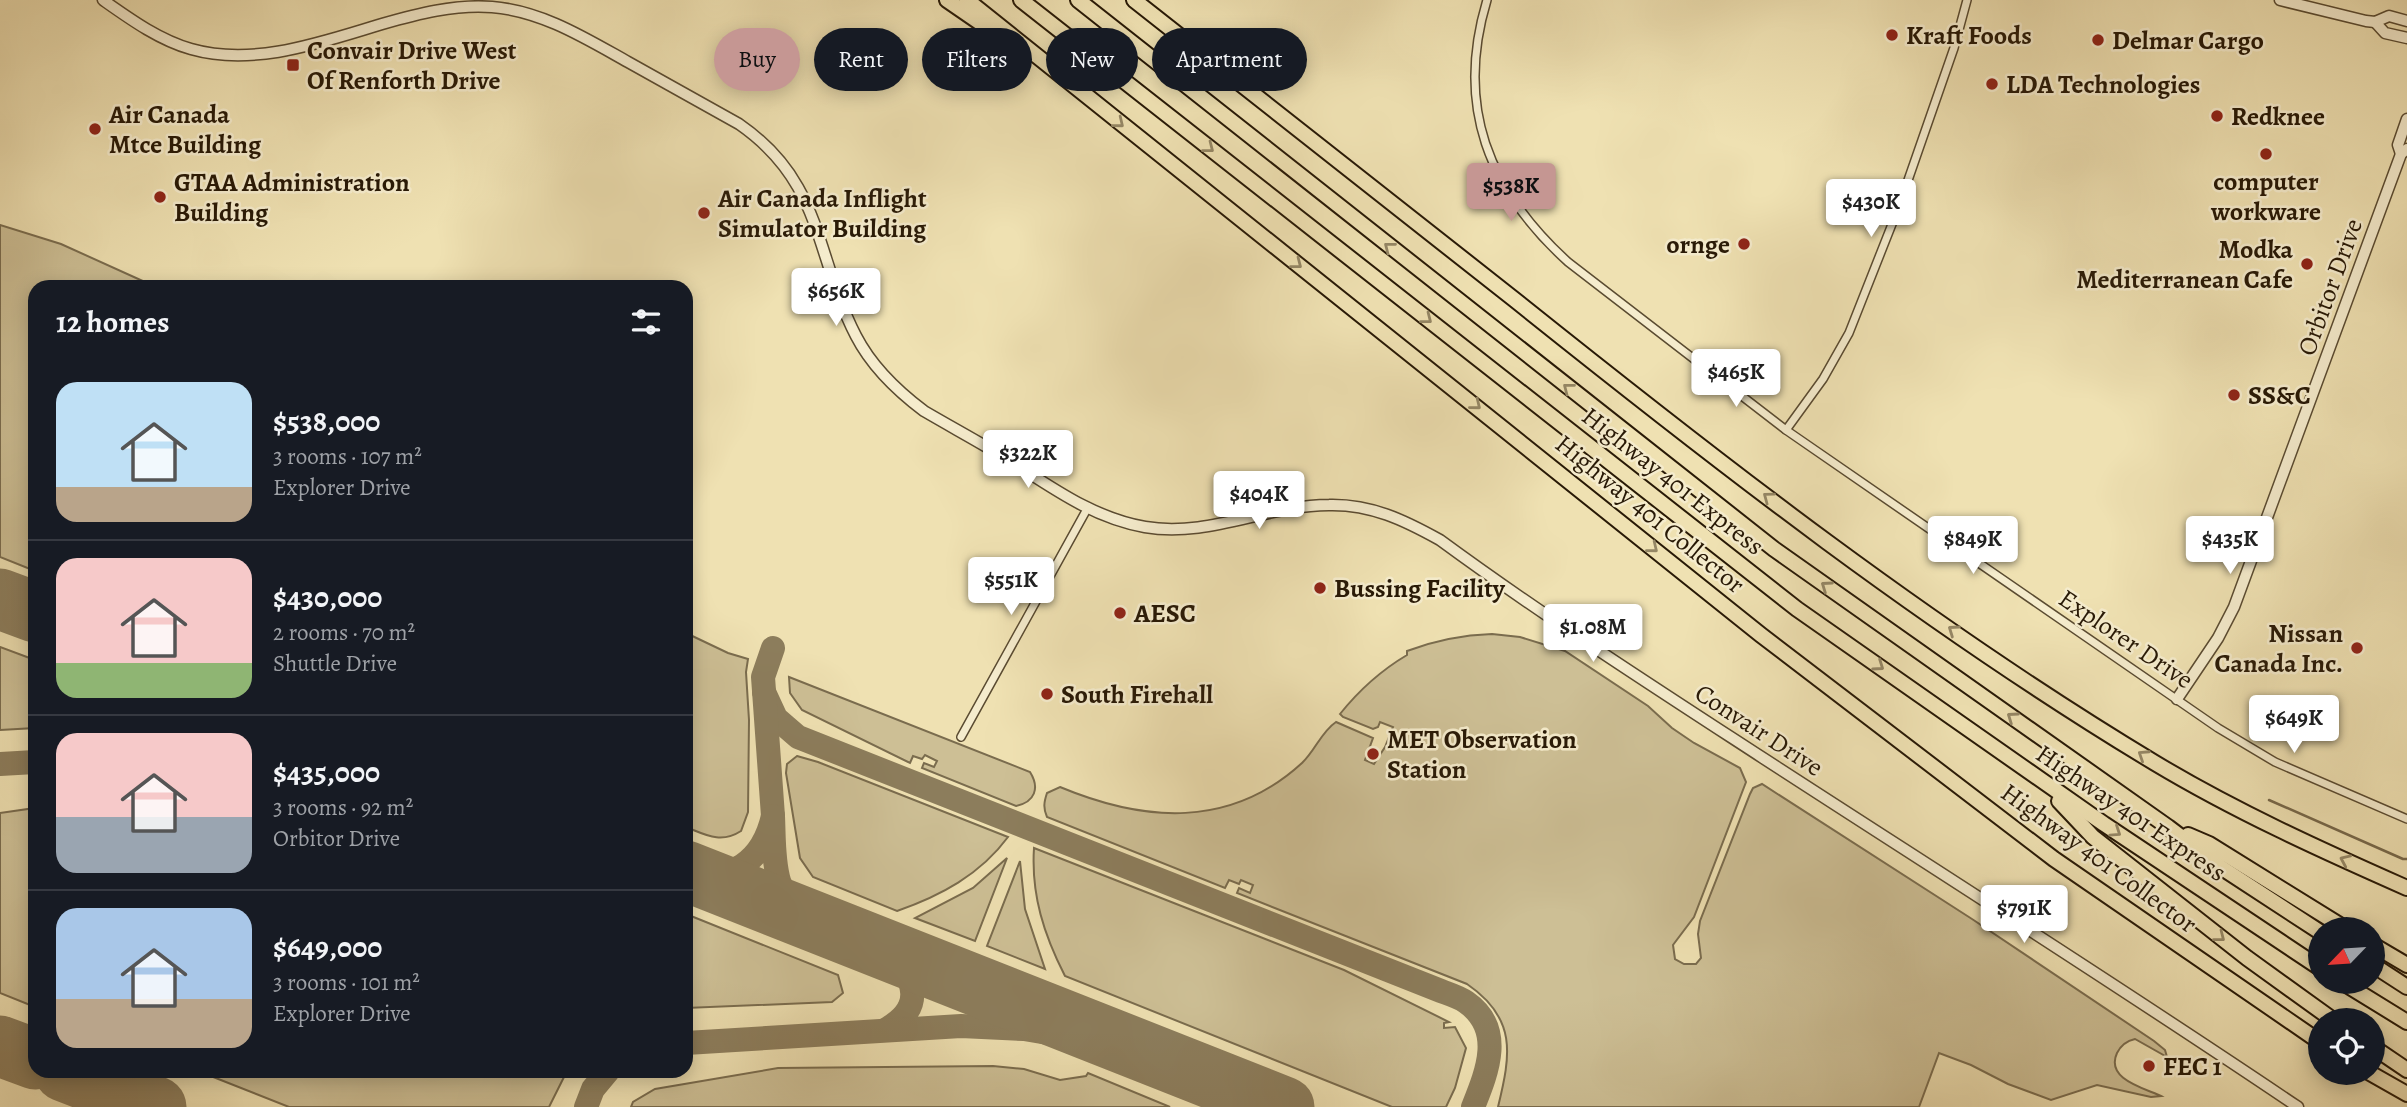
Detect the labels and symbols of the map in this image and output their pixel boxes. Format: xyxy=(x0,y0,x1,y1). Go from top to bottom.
place label: Kraft Foods xyxy=(1906,18,2032,53)
place label: Delmar Cargo xyxy=(2112,23,2264,58)
marker: Kraft Foods xyxy=(1884,27,1900,43)
marker: Delmar Cargo xyxy=(2090,32,2106,48)
place label: Convair Drive West Of Renforth Drive xyxy=(307,33,517,98)
marker: Convair Drive West Of Renforth Drive xyxy=(285,57,301,73)
place label: LDA Technologies xyxy=(2006,67,2200,102)
marker: LDA Technologies xyxy=(1984,76,2000,92)
place label: Air Canada Mtce Building xyxy=(108,97,262,162)
place label: Redknee xyxy=(2231,99,2325,134)
marker: Redknee xyxy=(2209,108,2225,124)
one-way arrow xyxy=(1110,115,1123,127)
marker: Air Canada Mtce Building xyxy=(87,121,103,137)
one-way arrow xyxy=(1201,140,1214,153)
marker: computer workware xyxy=(2258,146,2274,162)
pin: $538K xyxy=(1462,164,1560,223)
place label: computer workware xyxy=(2210,164,2321,229)
place label: GTAA Administration Building xyxy=(174,165,410,230)
pin: $430K xyxy=(1822,180,1920,239)
place label: Air Canada Inflight Simulator Building xyxy=(717,181,927,246)
marker: GTAA Administration Building xyxy=(152,189,168,205)
marker: Air Canada Inflight Simulator Building xyxy=(696,205,712,221)
street label: Orbitor Drive xyxy=(2289,214,2371,360)
place label: ornge xyxy=(1666,227,1730,262)
place label: Modka Mediterranean Cafe xyxy=(2076,232,2293,297)
marker: ornge xyxy=(1736,236,1752,252)
one-way arrow xyxy=(1385,242,1397,255)
one-way arrow xyxy=(1290,256,1302,269)
marker: Modka Mediterranean Cafe xyxy=(2299,256,2315,272)
pin: $656K xyxy=(787,268,885,328)
one-way arrow xyxy=(1419,310,1431,323)
pin: $465K xyxy=(1687,350,1785,409)
place label: SS&C xyxy=(2248,378,2311,413)
one-way arrow xyxy=(1563,383,1575,396)
marker: SS&C xyxy=(2226,387,2242,403)
one-way arrow xyxy=(1468,397,1480,410)
street label: Highway 401 Express xyxy=(1574,399,1772,563)
street label: Highway 401 Collector xyxy=(1548,427,1752,601)
pin: $322K xyxy=(979,430,1077,490)
pin: $404K xyxy=(1210,472,1308,531)
one-way arrow xyxy=(1763,493,1776,506)
pin: $849K xyxy=(1924,516,2022,576)
pin: $435K xyxy=(2181,516,2279,576)
one-way arrow xyxy=(1644,540,1657,552)
pin: $551K xyxy=(962,558,1060,617)
place label: Bussing Facility xyxy=(1334,571,1506,606)
marker: Bussing Facility xyxy=(1312,580,1328,596)
street label: Explorer Drive xyxy=(2052,581,2200,697)
one-way arrow xyxy=(1821,582,1834,594)
place label: AESC xyxy=(1133,596,1196,631)
pin: $1.08M xyxy=(1536,604,1650,664)
marker: AESC xyxy=(1112,605,1128,621)
place label: Nissan Canada Inc. xyxy=(2214,616,2343,681)
one-way arrow xyxy=(1948,626,1961,638)
marker: Nissan Canada Inc. xyxy=(2349,640,2365,656)
one-way arrow xyxy=(1871,658,1884,671)
street label: Convair Drive xyxy=(1688,675,1830,785)
place label: South Firehall xyxy=(1061,677,1213,712)
marker: South Firehall xyxy=(1039,686,1055,702)
pin: $649K xyxy=(2245,696,2343,755)
one-way arrow xyxy=(2007,713,2020,725)
place label: MET Observation Station xyxy=(1387,722,1577,787)
street label: Highway 401 Express xyxy=(2029,736,2233,890)
marker: MET Observation Station xyxy=(1365,746,1381,762)
one-way arrow xyxy=(2138,751,2151,763)
street label: Highway 401 Collector xyxy=(1994,775,2204,941)
one-way arrow xyxy=(2108,824,2121,837)
one-way arrow xyxy=(2339,854,2352,868)
pin: $791K xyxy=(1975,886,2073,945)
north arrow xyxy=(2308,917,2385,994)
one-way arrow xyxy=(2212,928,2225,941)
place label: FEC 1 xyxy=(2163,1049,2222,1084)
marker: FEC 1 xyxy=(2141,1058,2157,1074)

